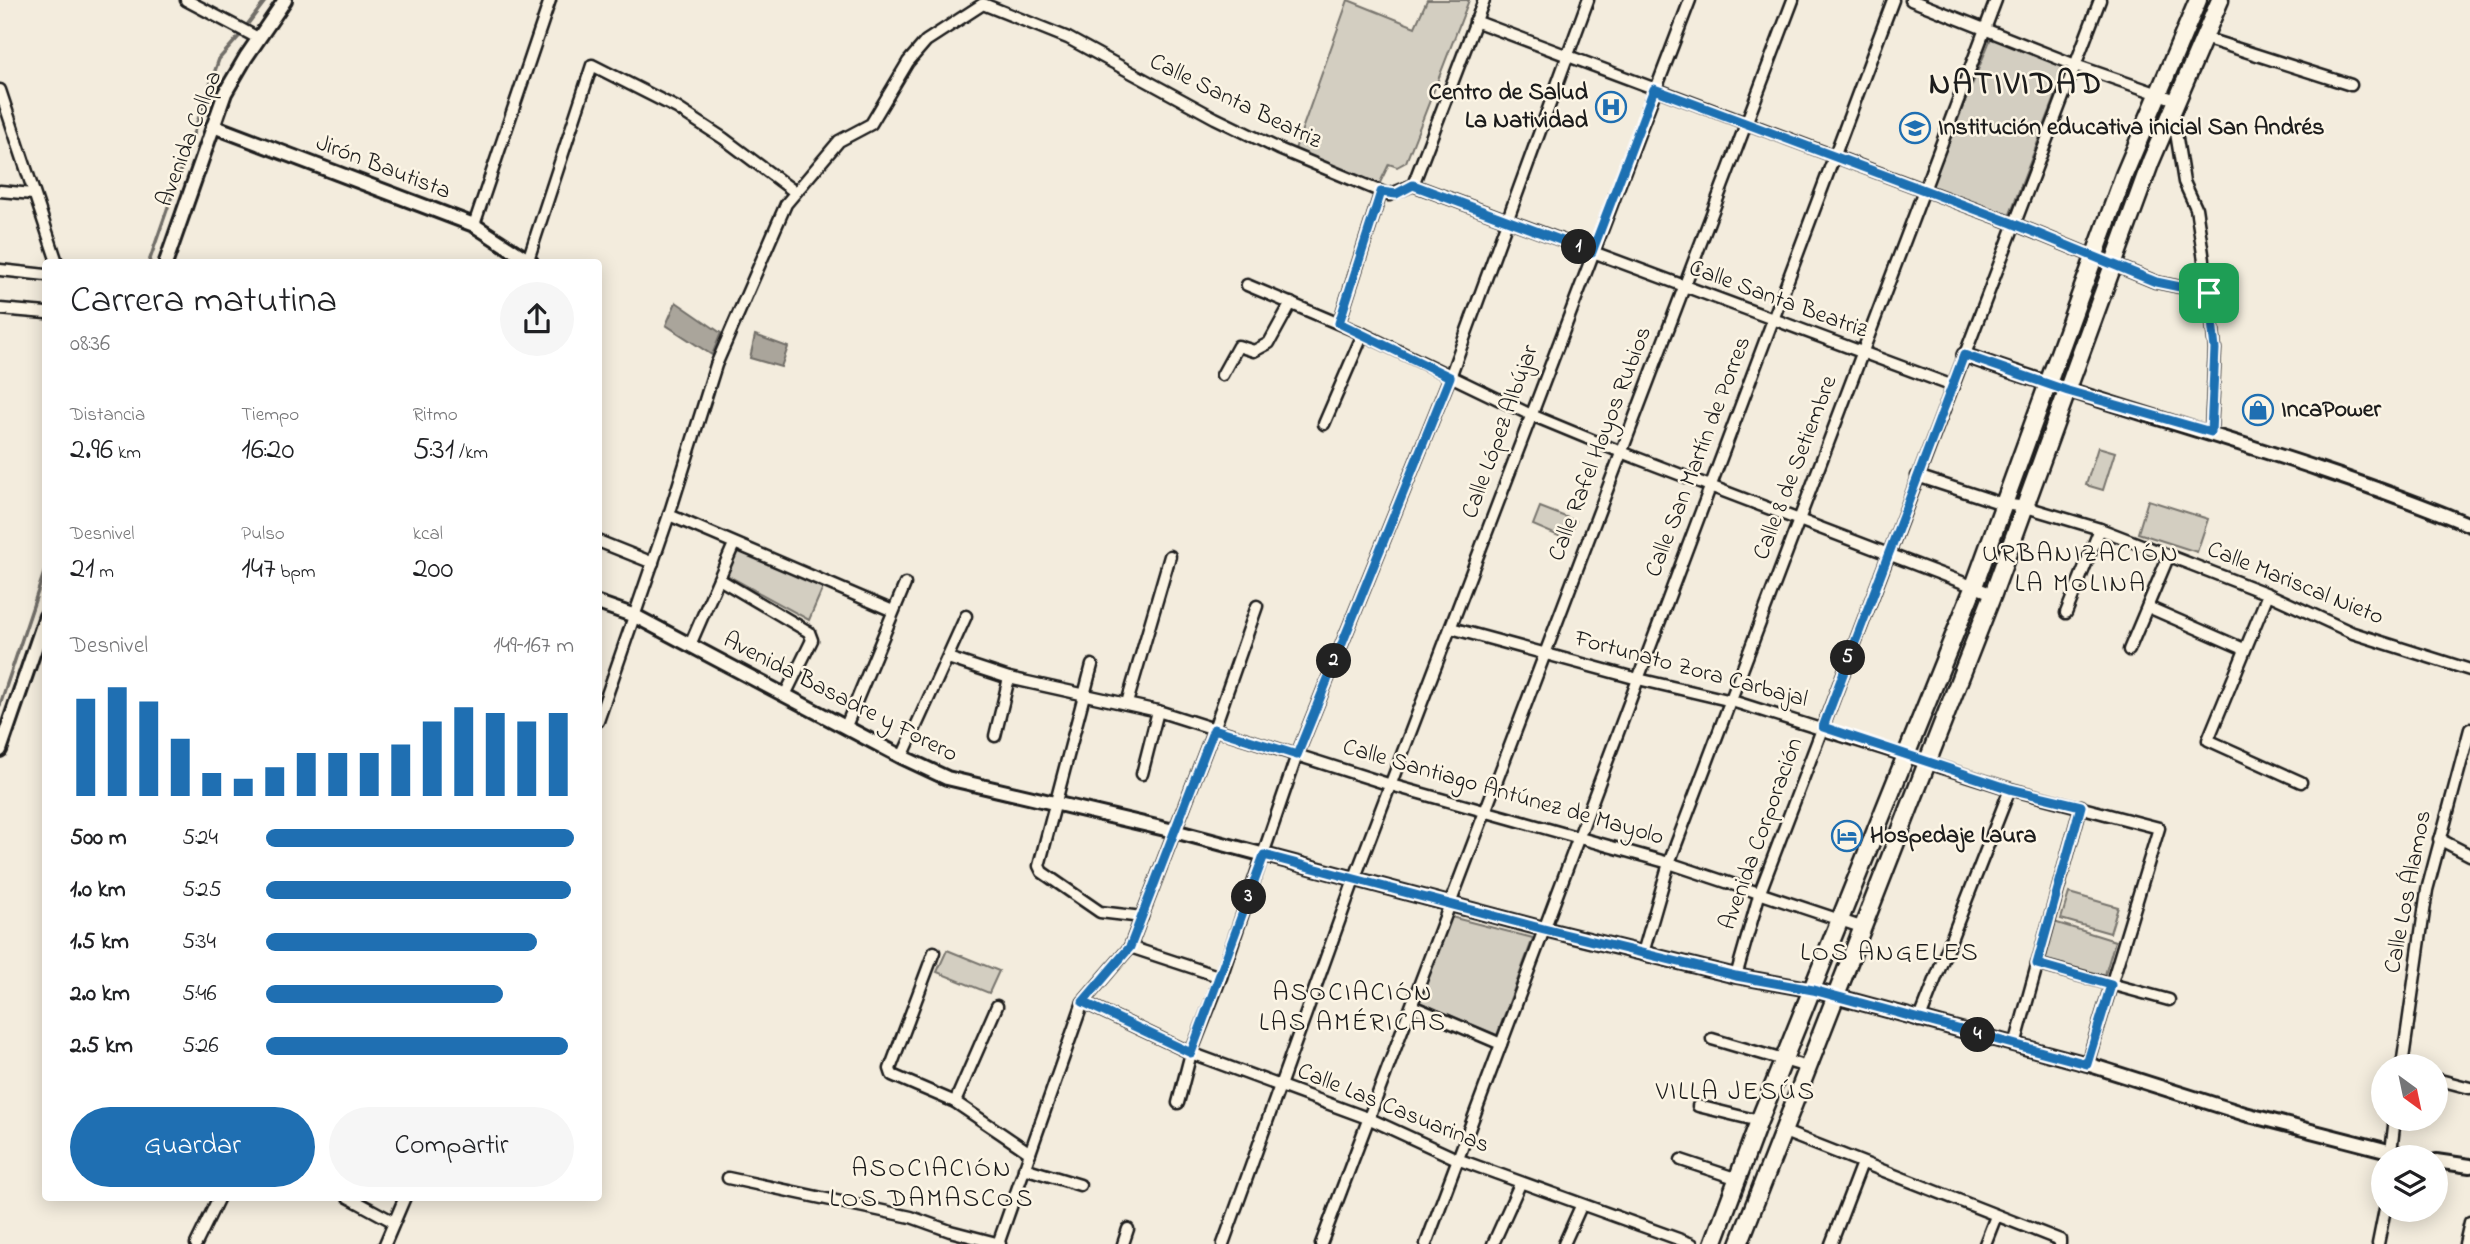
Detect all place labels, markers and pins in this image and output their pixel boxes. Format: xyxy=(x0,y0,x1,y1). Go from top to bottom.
place label: Centro de Salud La Natividad xyxy=(1428,76,1589,139)
hospital icon: Centro de Salud La Natividad xyxy=(1594,90,1628,124)
school or university icon: Institución educativa inicial San Andrés xyxy=(1898,111,1932,145)
place label: Institución educativa inicial San Andrés xyxy=(1938,111,2324,146)
pin: 1 xyxy=(1562,230,1596,264)
pin xyxy=(2179,263,2239,323)
shop icon: IncaPower xyxy=(2241,393,2275,427)
place label: IncaPower xyxy=(2281,393,2382,428)
pin: 5 xyxy=(1830,640,1866,676)
pin: 2 xyxy=(1316,644,1352,678)
hotel icon: Hospedaje Laura xyxy=(1830,819,1864,853)
place label: Hospedaje Laura xyxy=(1870,819,2036,854)
pin: 3 xyxy=(1232,880,1266,914)
pin: 4 xyxy=(1960,1018,1996,1052)

